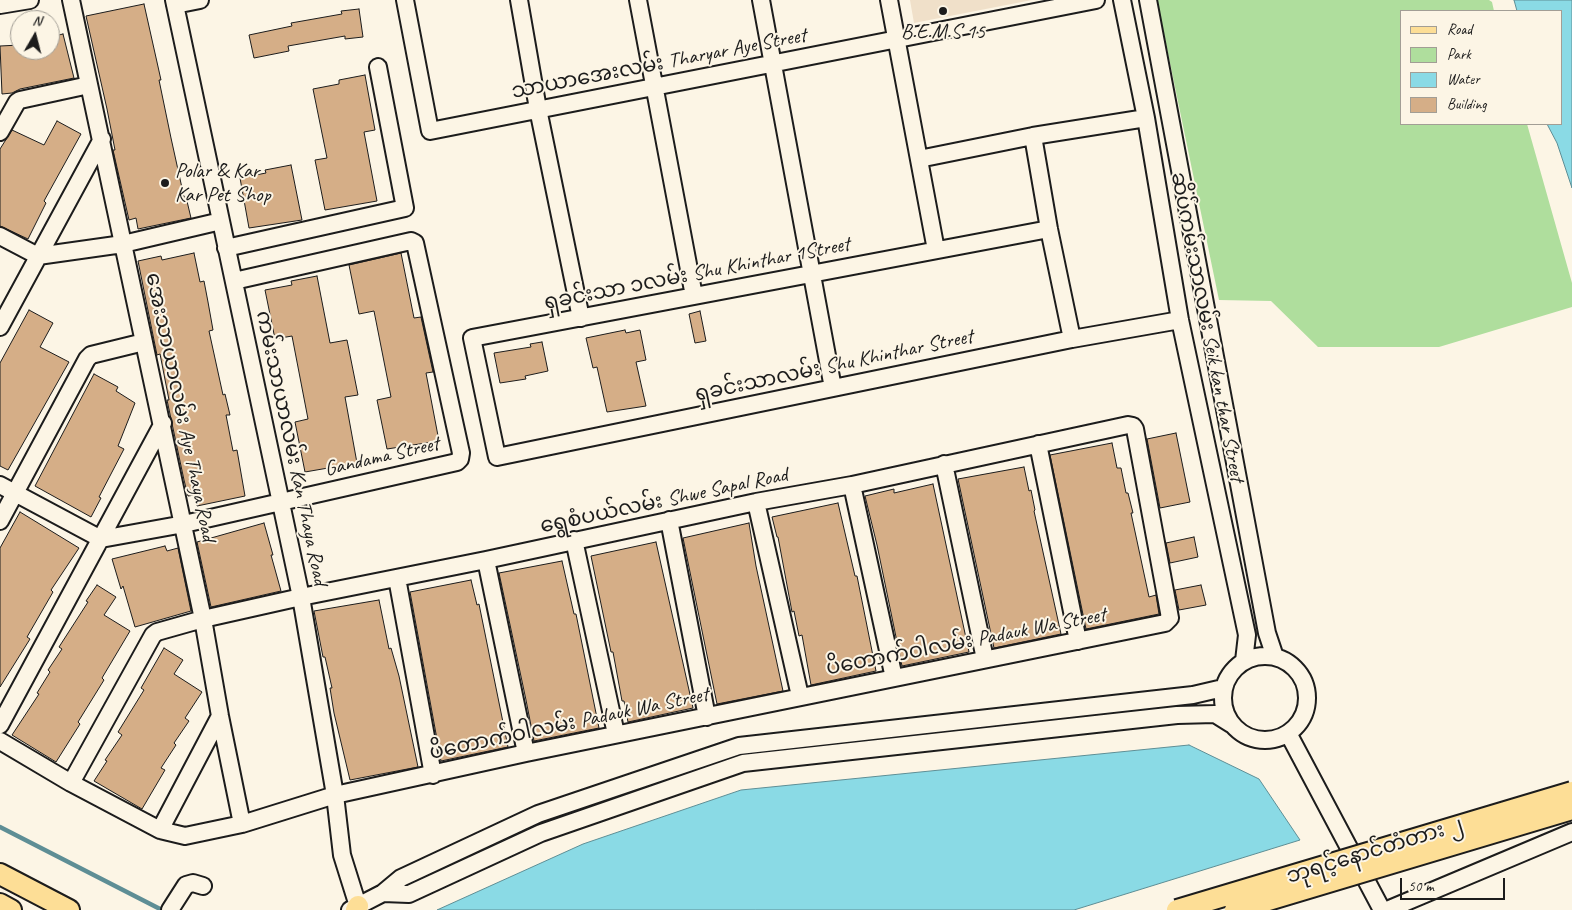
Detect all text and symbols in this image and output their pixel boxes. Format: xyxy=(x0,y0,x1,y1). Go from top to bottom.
marker: B.E.M.S 15 xyxy=(937,5,949,17)
north arrow xyxy=(10,10,60,60)
legend xyxy=(1400,10,1562,125)
text: N xyxy=(32,12,42,30)
place label: B.E.M.S 15 xyxy=(901,19,985,45)
text: Road xyxy=(1447,20,1472,39)
street label: သာယာအေးလမ်း Tharyar Aye Street xyxy=(510,23,808,105)
text: Park xyxy=(1447,45,1471,64)
text: Water xyxy=(1447,70,1480,89)
text: Building xyxy=(1447,95,1486,114)
place label: Polar & Kar Kar Pet Shop xyxy=(175,158,270,208)
street label: ဆိပ်ကမ်းသာလမ်း Seik kan thar Street xyxy=(1165,170,1249,484)
marker: Polar & Kar Kar Pet Shop xyxy=(159,177,171,189)
street label: ရှခင်းသာ ၁လမ်း Shu Khinthar 1Street xyxy=(542,232,852,316)
street label: အေးသာယာလမ်း Aye Thaya Road xyxy=(139,271,221,543)
street label: ကမ်းသာယာလမ်း Kan Thaya Road xyxy=(250,309,332,587)
street label: ရှခင်းသာလမ်း Shu Khinthar Street xyxy=(693,324,975,408)
street label: Gandama Street xyxy=(322,432,442,482)
street label: ရွေစံပယ်လမ်း Shwe Sapal Road xyxy=(538,462,790,540)
street label: ပိတောက်ဝါလမ်း Padauk Wa Street xyxy=(824,603,1108,681)
street label: ပိတောက်ဝါလမ်း Padauk Wa Street xyxy=(427,682,711,766)
street label: ဘုရင့်နောင်တံတား ၂ xyxy=(1284,812,1466,890)
scale bar xyxy=(1402,868,1507,900)
text: 50 m xyxy=(1408,877,1434,896)

